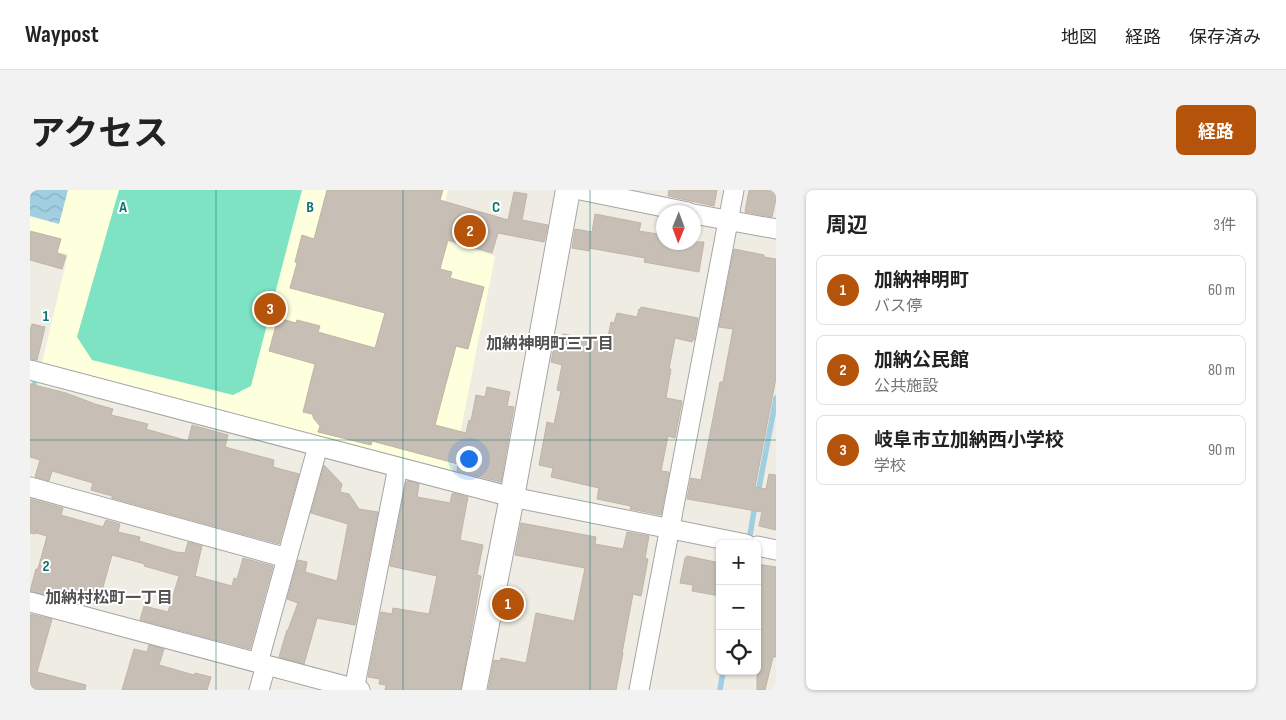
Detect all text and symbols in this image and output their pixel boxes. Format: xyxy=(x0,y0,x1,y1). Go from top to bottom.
text: Waypost xyxy=(25,20,99,49)
text: 地図 xyxy=(1061,27,1097,48)
text: 経路 xyxy=(1125,27,1161,48)
text: 保存済み xyxy=(1189,27,1261,48)
button: 経路 xyxy=(1176,105,1256,155)
text: アクセス xyxy=(30,113,168,156)
text: A xyxy=(118,198,127,217)
text: B xyxy=(306,198,314,217)
text: C xyxy=(492,198,500,217)
north arrow xyxy=(656,205,701,250)
pin: 2 xyxy=(454,212,486,250)
text: 周辺 xyxy=(826,213,868,238)
text: 3件 xyxy=(1213,216,1236,235)
text: 加納神明町 xyxy=(874,269,969,292)
text: 1 xyxy=(840,281,846,300)
text: 60 m xyxy=(1208,281,1235,300)
pin: 3 xyxy=(254,290,286,328)
text: バス停 xyxy=(874,297,922,316)
text: 1 xyxy=(43,307,50,326)
district label: 加納神明町三丁目 xyxy=(486,334,614,354)
text: 加納公民館 xyxy=(874,349,969,372)
text: 2 xyxy=(839,361,847,380)
text: 80 m xyxy=(1208,361,1235,380)
text: 公共施設 xyxy=(874,377,938,396)
text: 岐阜市立加納西小学校 xyxy=(874,429,1064,452)
text: 3 xyxy=(839,441,847,460)
text: 90 m xyxy=(1208,441,1235,460)
your location xyxy=(456,446,482,472)
text: 学校 xyxy=(874,457,906,476)
map controls xyxy=(716,540,761,675)
button: + xyxy=(716,540,761,585)
text: 2 xyxy=(42,557,50,576)
pin: 1 xyxy=(492,585,524,623)
button: − xyxy=(716,585,761,630)
district label: 加納村松町一丁目 xyxy=(45,588,173,608)
button: locate xyxy=(716,630,761,675)

